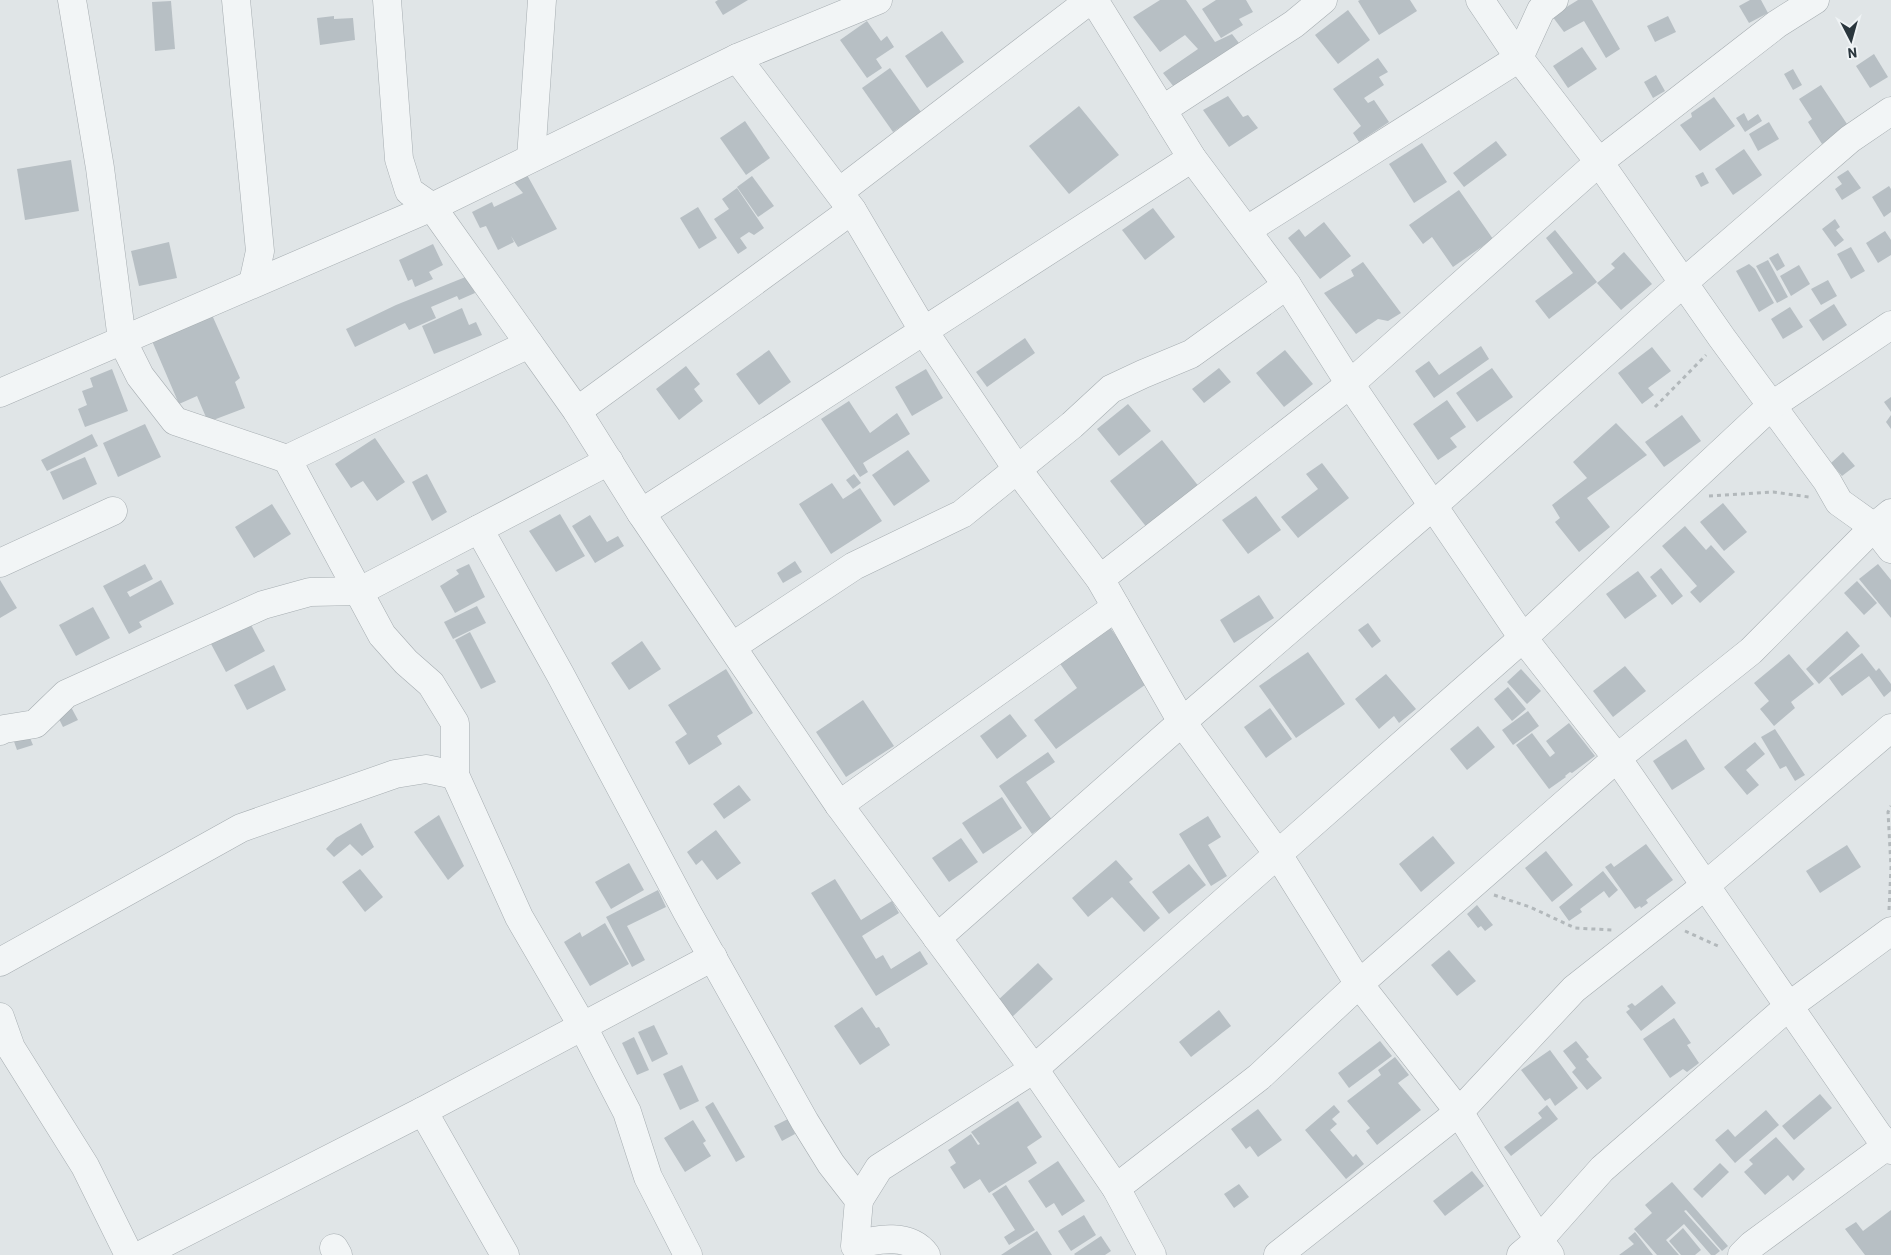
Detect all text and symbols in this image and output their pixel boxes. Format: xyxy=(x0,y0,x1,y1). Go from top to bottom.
north arrow xyxy=(1826,15,1876,65)
text: N xyxy=(1847,44,1858,62)

